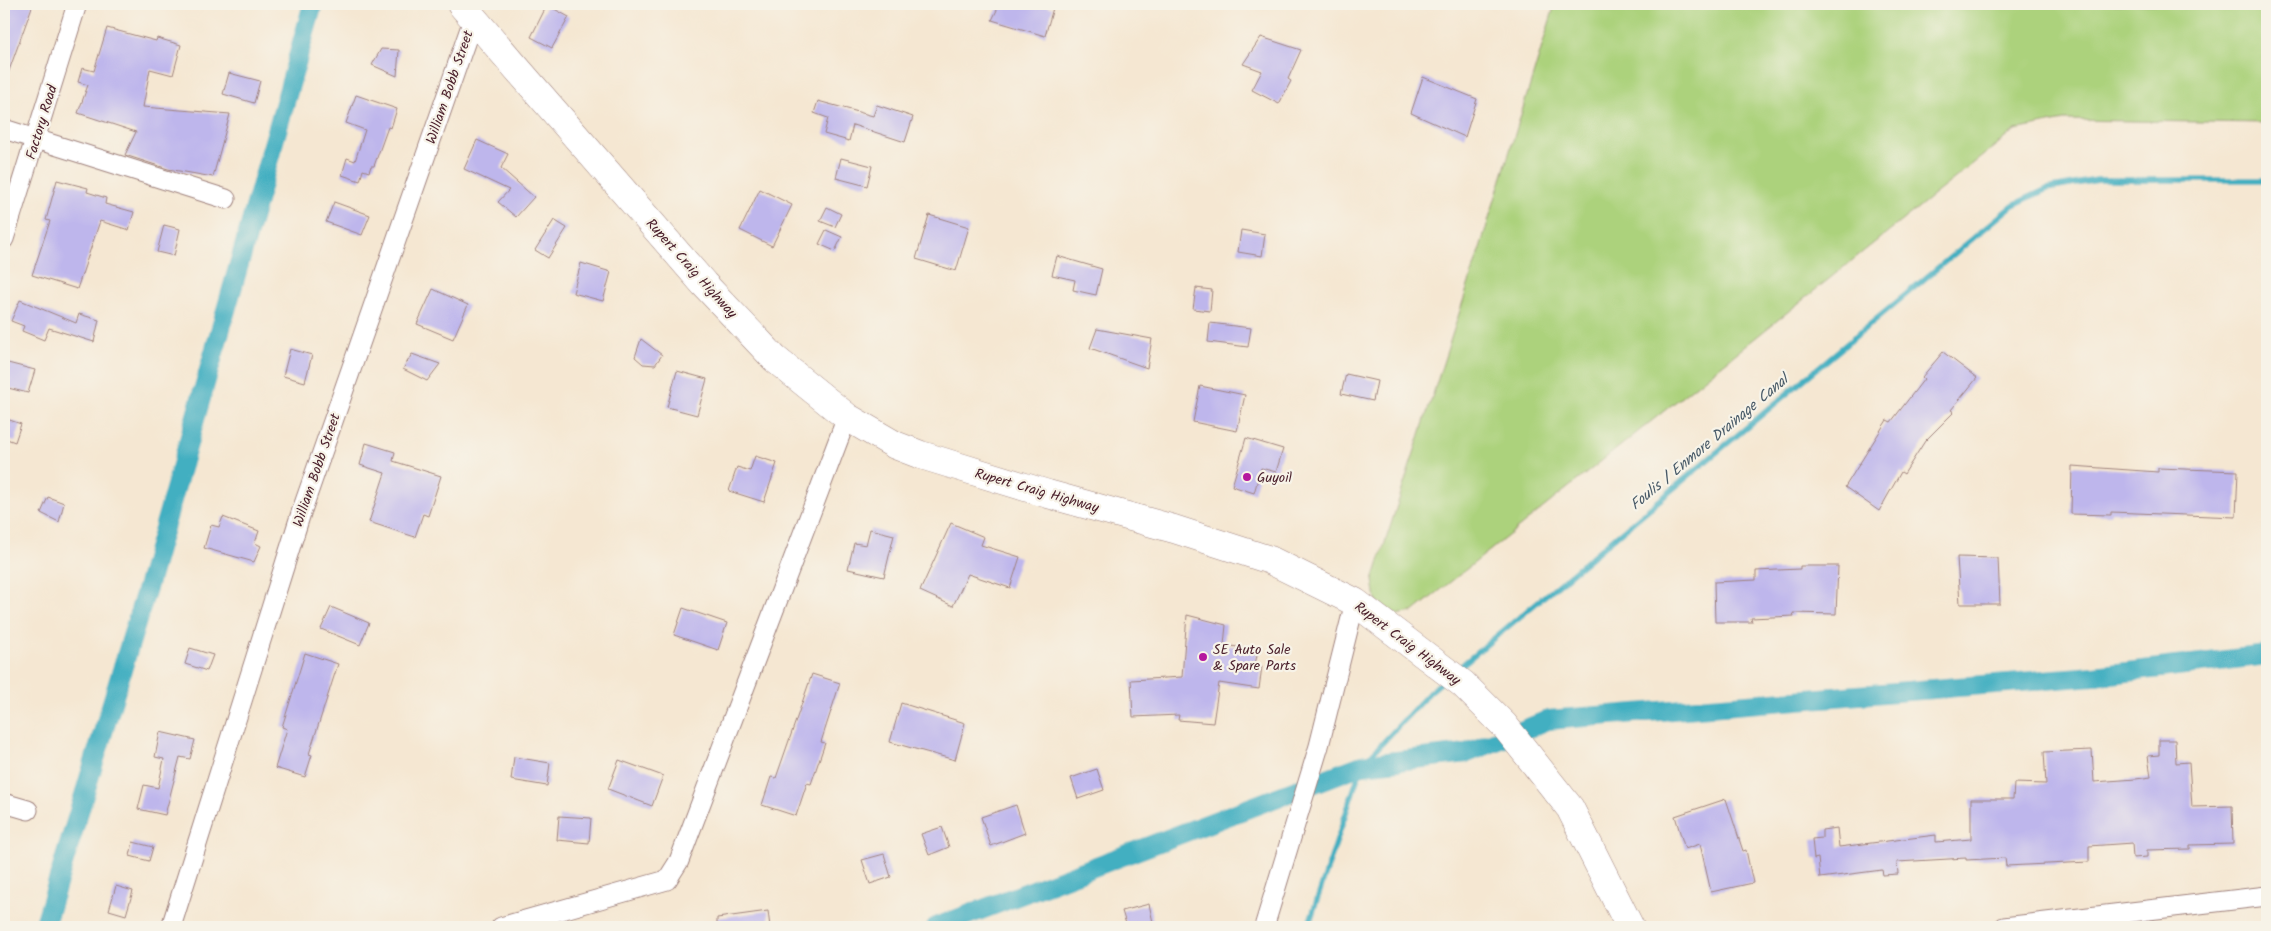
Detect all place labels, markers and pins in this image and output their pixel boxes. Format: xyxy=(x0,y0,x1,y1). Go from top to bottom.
place label: Guyoil xyxy=(1257,467,1293,489)
marker: Guyoil xyxy=(1241,471,1253,483)
place label: SE Auto Sale & Spare Parts xyxy=(1213,639,1296,677)
marker: SE Auto Sale & Spare Parts xyxy=(1197,651,1209,663)

